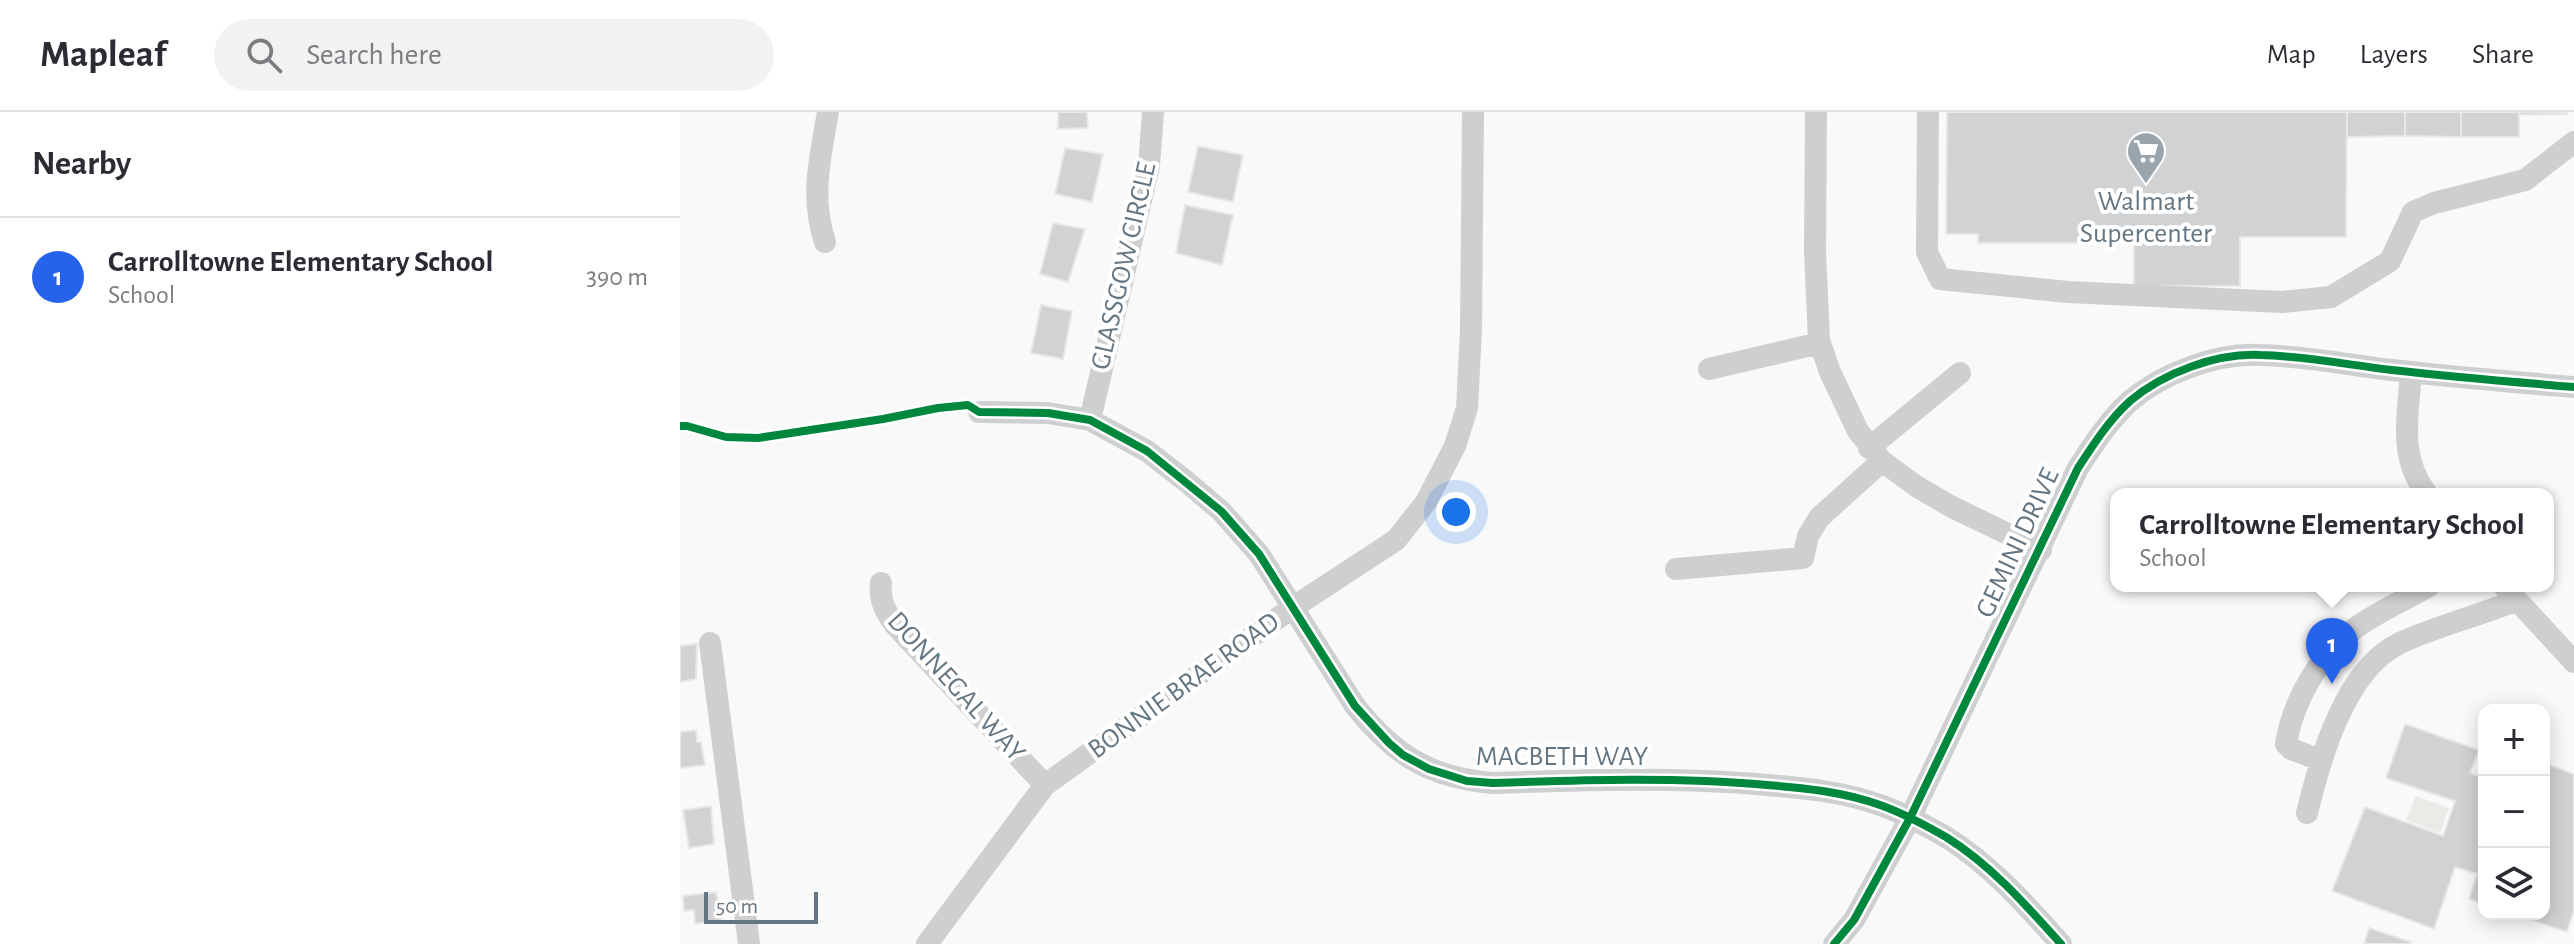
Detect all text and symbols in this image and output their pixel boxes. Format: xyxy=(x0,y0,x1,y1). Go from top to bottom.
search box xyxy=(214,19,774,91)
icon: search xyxy=(242,33,286,77)
text: Mapleaf xyxy=(40,36,166,74)
text: Search here xyxy=(306,40,442,70)
text: Map xyxy=(2267,41,2316,69)
text: Layers xyxy=(2360,41,2428,69)
text: Share xyxy=(2472,41,2534,69)
supermarket icon: Walmart Supercenter xyxy=(2125,130,2167,185)
text: Nearby xyxy=(32,147,131,181)
street label: GLASSGOW CIRCLE xyxy=(1087,160,1161,372)
place label: Walmart Supercenter xyxy=(2080,188,2212,248)
text: Carrolltowne Elementary School xyxy=(108,247,493,277)
text: 1 xyxy=(53,264,63,290)
text: 390 m xyxy=(586,264,648,290)
text: School xyxy=(108,282,175,308)
street label: GEMINI DRIVE xyxy=(1971,464,2065,622)
popup xyxy=(2110,488,2554,592)
your location xyxy=(1436,492,1476,532)
text: Carrolltowne Elementary School xyxy=(2139,510,2525,540)
text: School xyxy=(2139,545,2207,571)
street label: DONNEGAL WAY xyxy=(882,607,1030,767)
street label: BONNIE BRAE ROAD xyxy=(1083,608,1285,764)
pin: 1 xyxy=(2306,618,2358,684)
map controls xyxy=(2478,704,2550,920)
button: + xyxy=(2478,704,2550,776)
street label: MACBETH WAY xyxy=(1476,743,1648,771)
button: − xyxy=(2478,776,2550,848)
button: layers xyxy=(2478,848,2550,920)
scale bar xyxy=(704,888,818,924)
text: 50 m xyxy=(716,895,758,917)

